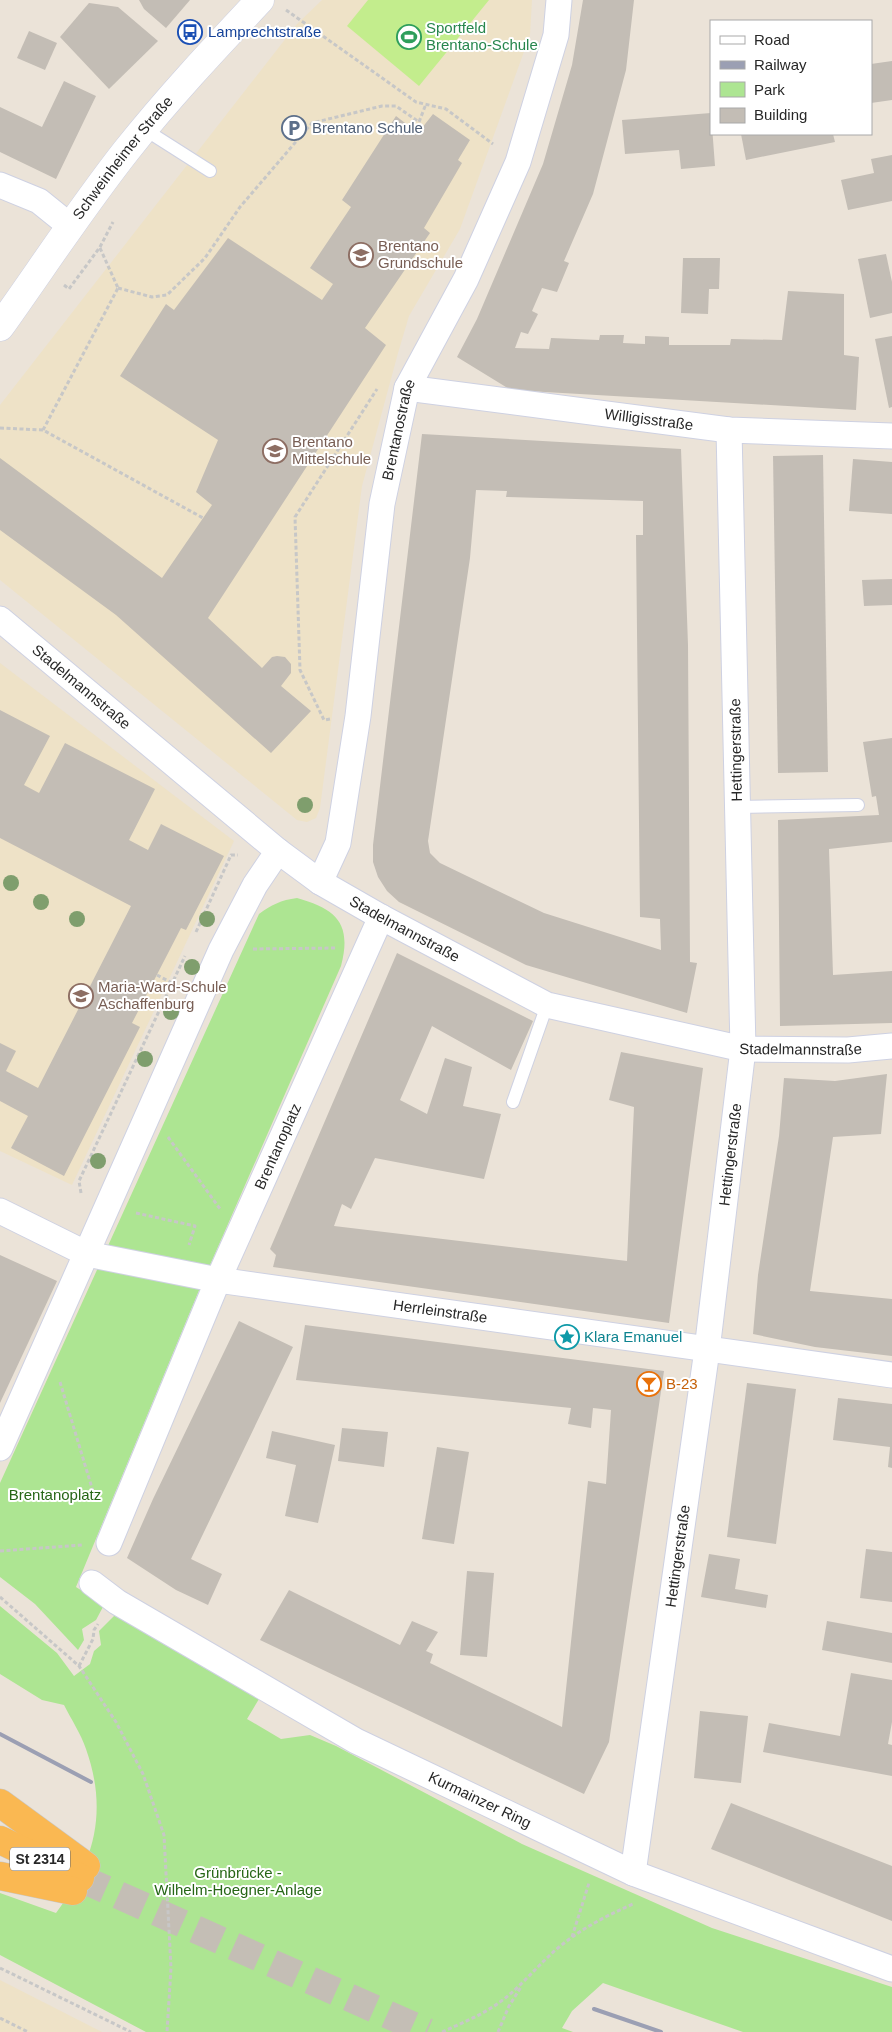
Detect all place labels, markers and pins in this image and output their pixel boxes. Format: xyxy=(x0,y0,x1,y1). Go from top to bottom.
bus stop icon: Lamprechtstraße xyxy=(177,19,203,45)
place label: Sportfeld Brentano-Schule xyxy=(426,19,538,53)
place label: Lamprechtstraße xyxy=(208,23,321,40)
sports icon: Sportfeld Brentano-Schule xyxy=(396,24,422,50)
parking icon: Brentano Schule xyxy=(281,115,307,141)
place label: Brentano Schule xyxy=(312,119,423,136)
place label: Brentano Grundschule xyxy=(378,237,463,271)
school or university icon: Brentano Grundschule xyxy=(348,242,374,268)
place label: Brentano Mittelschule xyxy=(292,433,371,467)
school or university icon: Brentano Mittelschule xyxy=(262,438,288,464)
place label: Maria-Ward-Schule Aschaffenburg xyxy=(98,978,227,1012)
school or university icon: Maria-Ward-Schule Aschaffenburg xyxy=(68,983,94,1009)
place icon: Klara Emanuel xyxy=(554,1324,580,1350)
place label: Klara Emanuel xyxy=(584,1328,682,1345)
bar icon: B-23 xyxy=(636,1371,662,1397)
place label: B-23 xyxy=(666,1375,698,1392)

